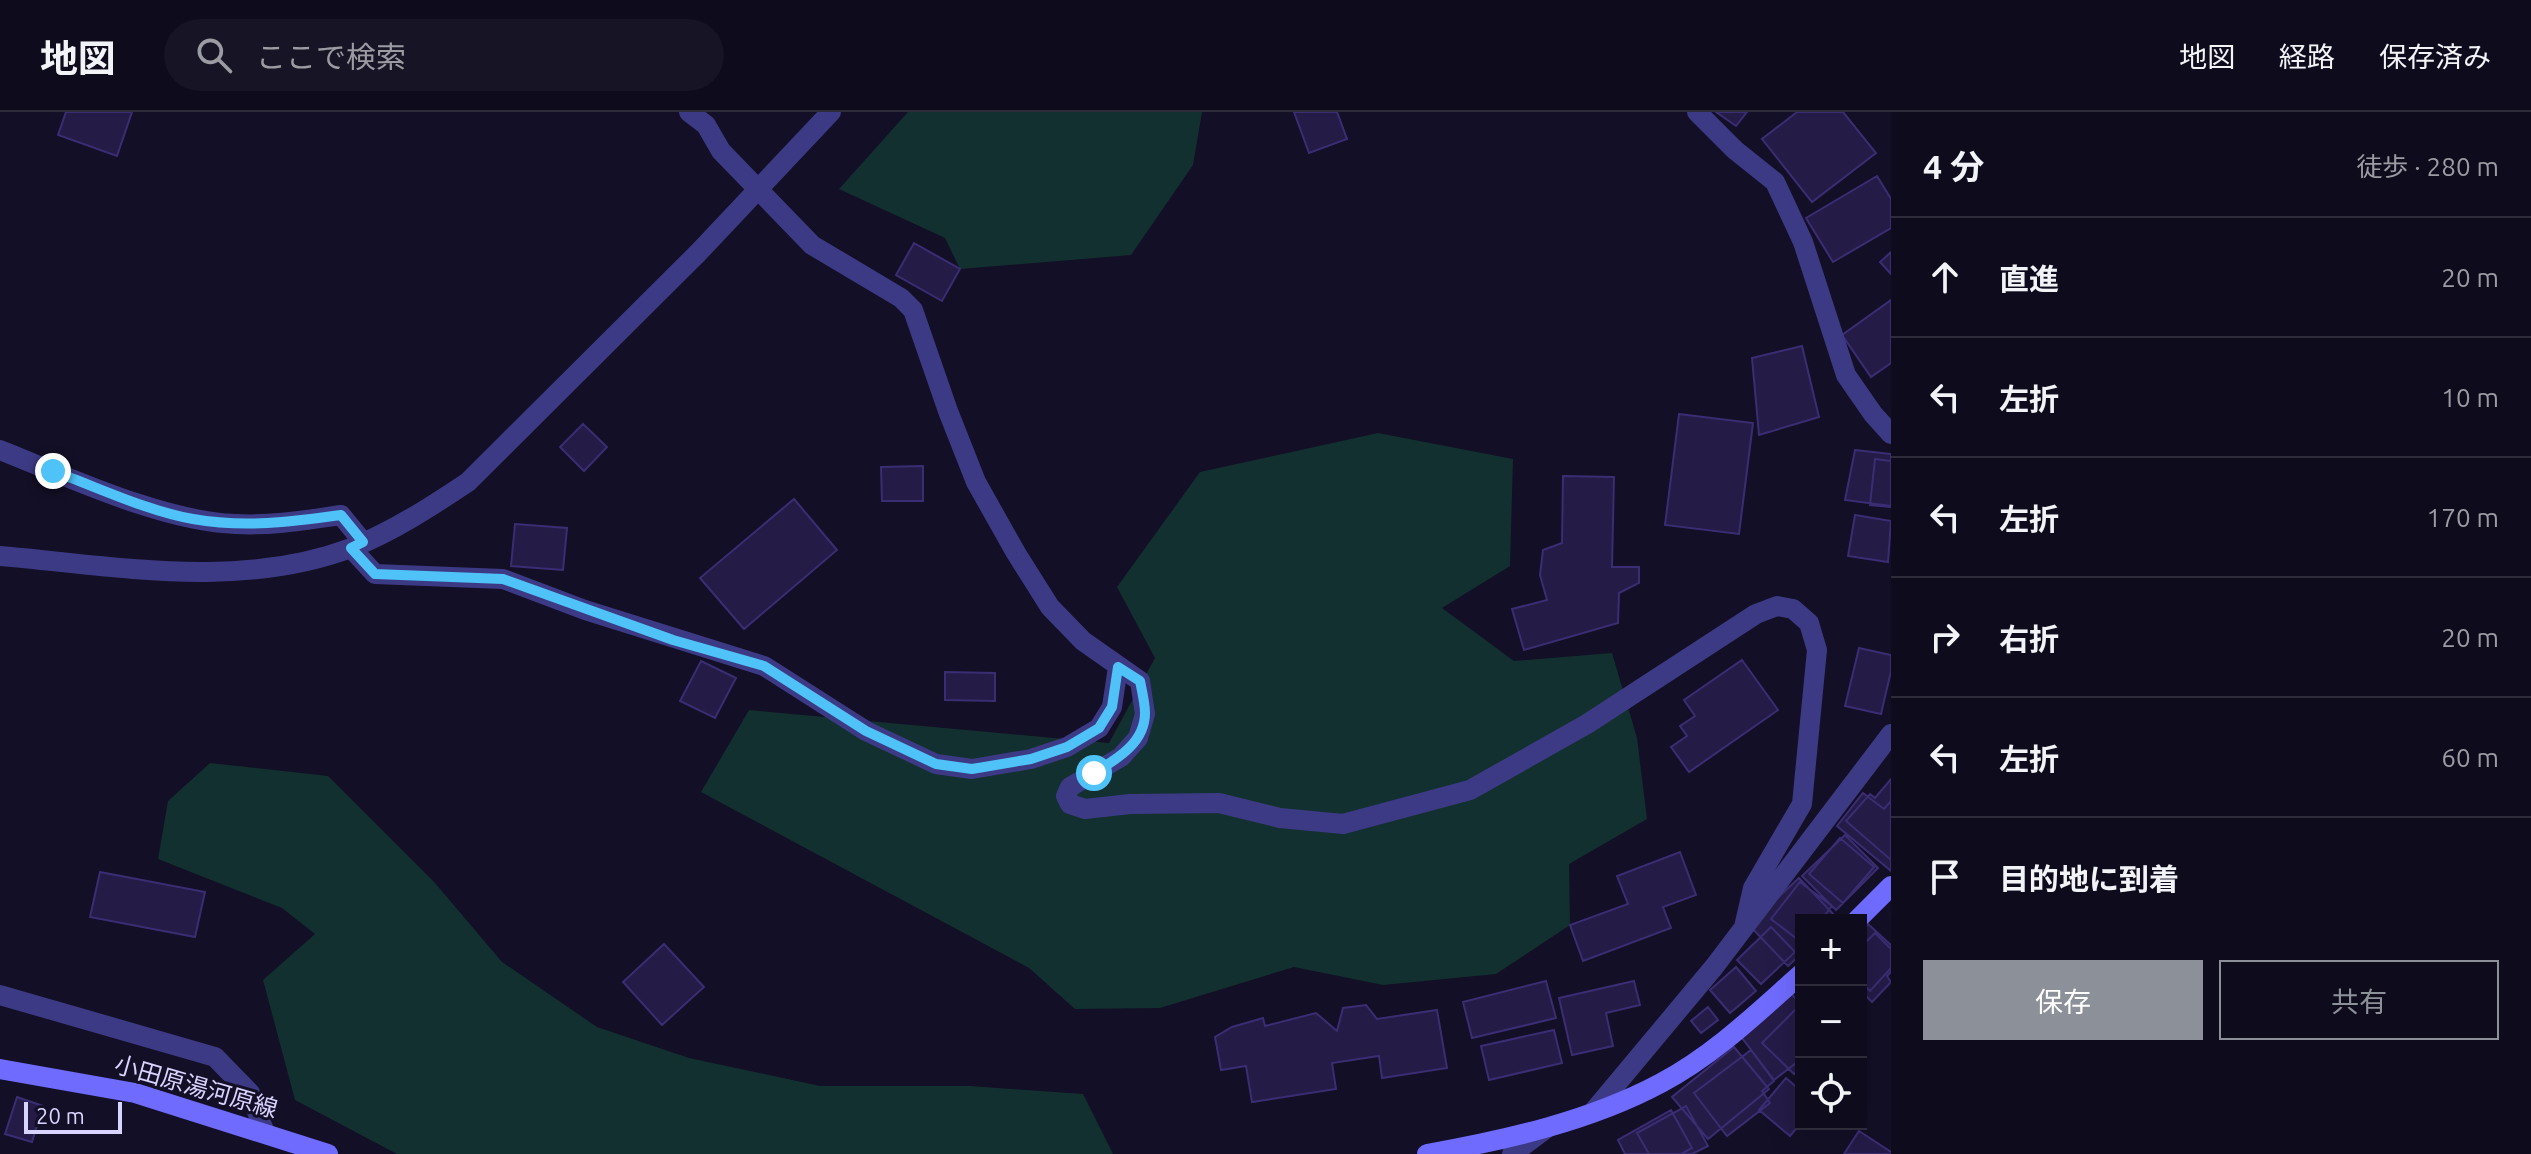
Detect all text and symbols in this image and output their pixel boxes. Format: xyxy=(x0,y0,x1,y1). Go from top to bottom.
search box xyxy=(164,19,724,91)
icon: search xyxy=(192,33,236,77)
text: 地図 xyxy=(40,37,116,79)
text: ここで検索 xyxy=(256,40,406,74)
text: 地図 xyxy=(2179,41,2235,72)
text: 経路 xyxy=(2279,41,2335,72)
text: 保存済み xyxy=(2379,41,2491,72)
text: 4 分 xyxy=(1923,147,1984,185)
text: 徒歩 · 280 m xyxy=(2356,152,2499,181)
icon: ahead xyxy=(1923,255,1967,299)
text: 直進 xyxy=(1999,262,2059,296)
text: 20 m xyxy=(2441,263,2499,292)
icon: left xyxy=(1923,375,1967,419)
text: 左折 xyxy=(1999,382,2059,416)
text: 10 m xyxy=(2441,383,2499,412)
route end xyxy=(35,453,71,489)
icon: left xyxy=(1923,495,1967,539)
text: 左折 xyxy=(1999,502,2059,536)
text: 170 m xyxy=(2427,503,2499,532)
icon: right xyxy=(1923,615,1967,659)
text: 右折 xyxy=(1999,622,2059,656)
text: 20 m xyxy=(2441,623,2499,652)
icon: left xyxy=(1923,735,1967,779)
text: 左折 xyxy=(1999,742,2059,776)
text: 60 m xyxy=(2441,743,2499,772)
route start xyxy=(1076,755,1112,791)
icon: arrive xyxy=(1923,855,1967,899)
text: 目的地に到着 xyxy=(1999,862,2179,896)
map controls xyxy=(1795,914,1867,1130)
button: + xyxy=(1795,914,1867,986)
button: 保存 xyxy=(1923,960,2203,1040)
button: 共有 xyxy=(2219,960,2499,1040)
button: − xyxy=(1795,986,1867,1058)
street label: 小田原湯河原線 xyxy=(112,1050,281,1123)
button: locate xyxy=(1795,1058,1867,1130)
scale bar xyxy=(24,1098,122,1134)
text: 20 m xyxy=(36,1103,85,1128)

